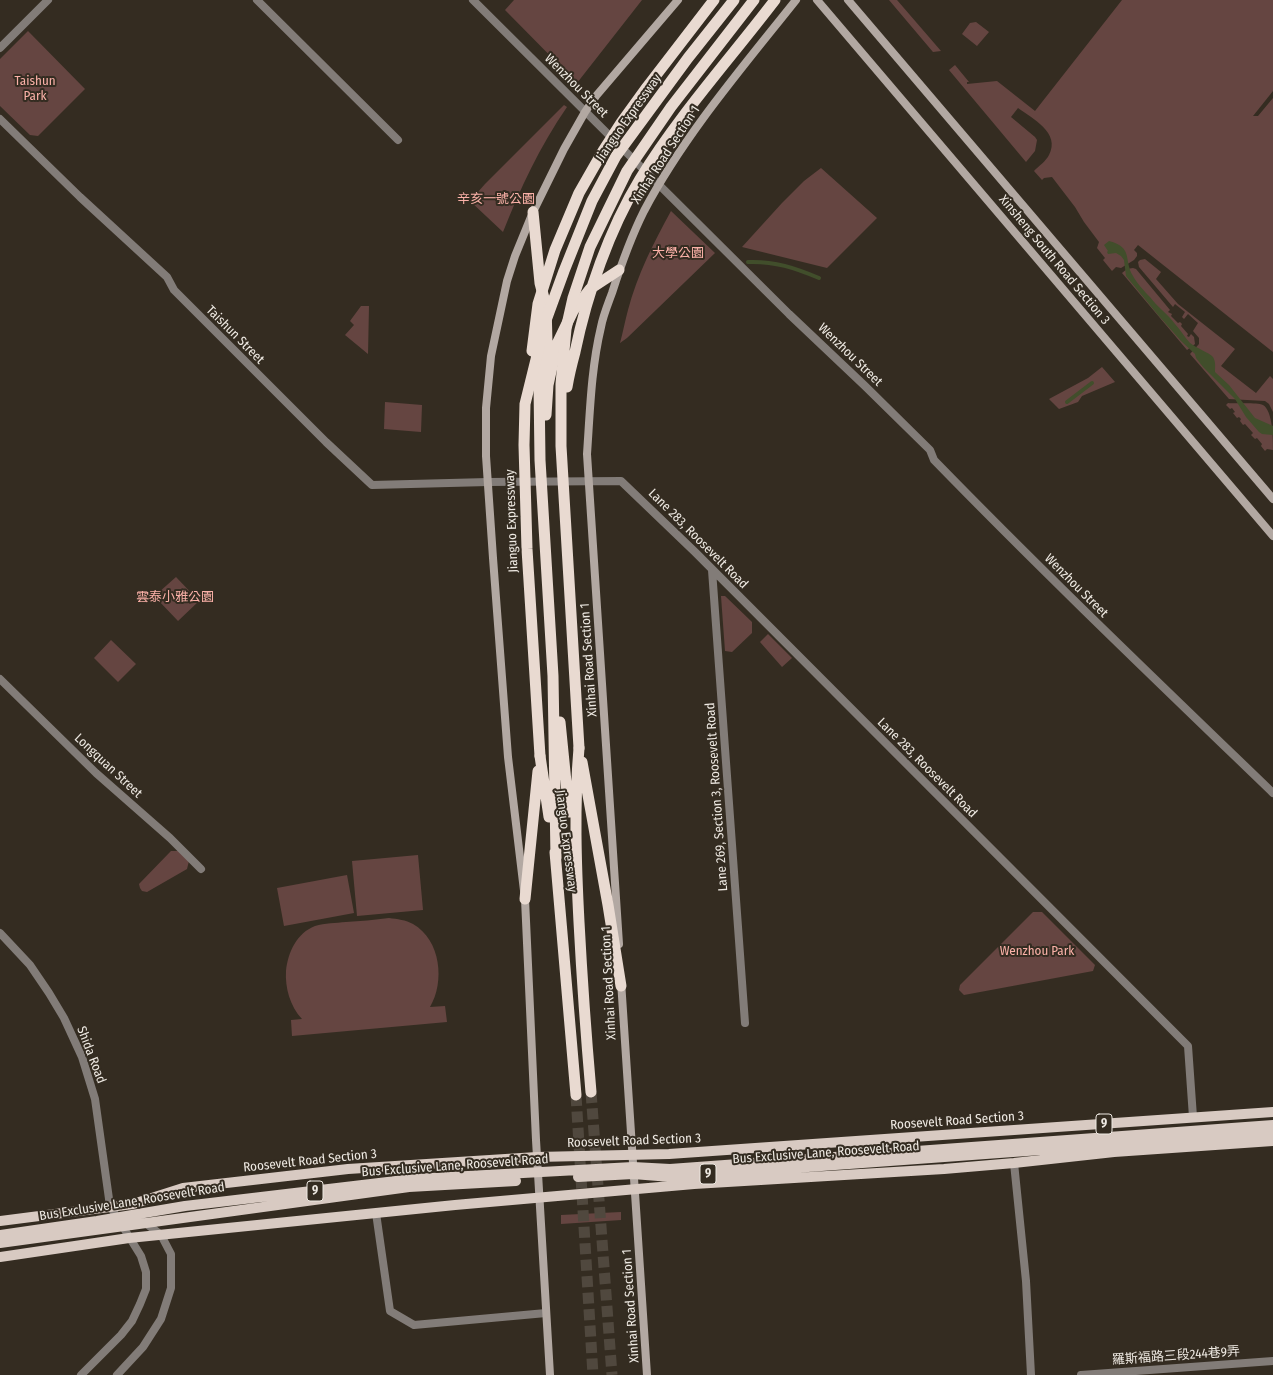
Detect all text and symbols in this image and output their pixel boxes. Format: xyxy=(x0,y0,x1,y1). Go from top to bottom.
street label: Wenzhou Street xyxy=(541,51,611,121)
street label: Jianguo Expressway xyxy=(593,71,665,165)
park label: Taishun Park xyxy=(14,73,56,104)
street label: Xinhai Road Section 1 xyxy=(628,103,704,207)
park label: 辛亥一號公園 xyxy=(457,191,535,207)
street label: Xinsheng South Road Section 3 xyxy=(995,192,1113,328)
park label: 大學公園 xyxy=(652,245,704,261)
street label: Taishun Street xyxy=(203,303,267,367)
street label: Wenzhou Street xyxy=(815,320,885,390)
street label: Jianguo Expressway xyxy=(502,469,522,573)
street label: Lane 283, Roosevelt Road xyxy=(645,486,751,592)
street label: Wenzhou Street xyxy=(1041,551,1111,621)
park label: 雲泰小雅公園 xyxy=(136,589,214,605)
street label: Xinhai Road Section 1 xyxy=(577,603,601,717)
street label: Lane 269, Section 3, Roosevelt Road xyxy=(703,702,731,892)
street label: Lane 283, Roosevelt Road xyxy=(874,715,980,821)
street label: Longquan Street xyxy=(71,731,145,801)
street label: Jianguo Expressway xyxy=(552,789,580,893)
street label: Xinhai Road Section 1 xyxy=(598,926,620,1040)
park label: Wenzhou Park xyxy=(1000,943,1074,959)
street label: Shida Road xyxy=(73,1024,109,1086)
street label: Roosevelt Road Section 3 xyxy=(890,1109,1024,1133)
road number: 9 xyxy=(1096,1114,1112,1134)
street label: Roosevelt Road Section 3 xyxy=(567,1131,701,1151)
street label: Bus Exclusive Lane, Roosevelt Road xyxy=(732,1139,920,1167)
street label: Roosevelt Road Section 3 xyxy=(243,1146,377,1176)
street label: Bus Exclusive Lane, Roosevelt Road xyxy=(361,1152,549,1180)
road number: 9 xyxy=(700,1164,716,1184)
street label: Bus Exclusive Lane, Roosevelt Road xyxy=(38,1180,226,1224)
road number: 9 xyxy=(307,1181,323,1201)
street label: Xinhai Road Section 1 xyxy=(619,1249,643,1363)
street label: 羅斯福路三段244巷9弄 xyxy=(1111,1344,1241,1368)

